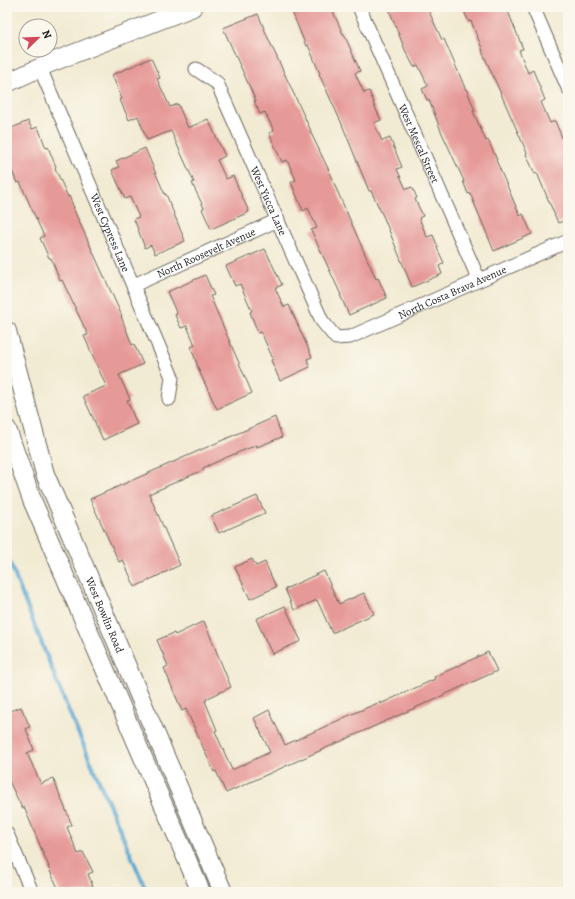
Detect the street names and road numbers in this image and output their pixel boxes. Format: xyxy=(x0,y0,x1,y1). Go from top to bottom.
street label: West Mescal Street xyxy=(394,101,443,186)
street label: West Yucca Lane xyxy=(246,163,290,238)
street label: West Cypress Lane xyxy=(86,190,133,274)
street label: North Roosevelt Avenue xyxy=(154,224,258,282)
street label: North Costa Brava Avenue xyxy=(396,262,509,323)
street label: West Bowlin Road xyxy=(81,574,127,655)

